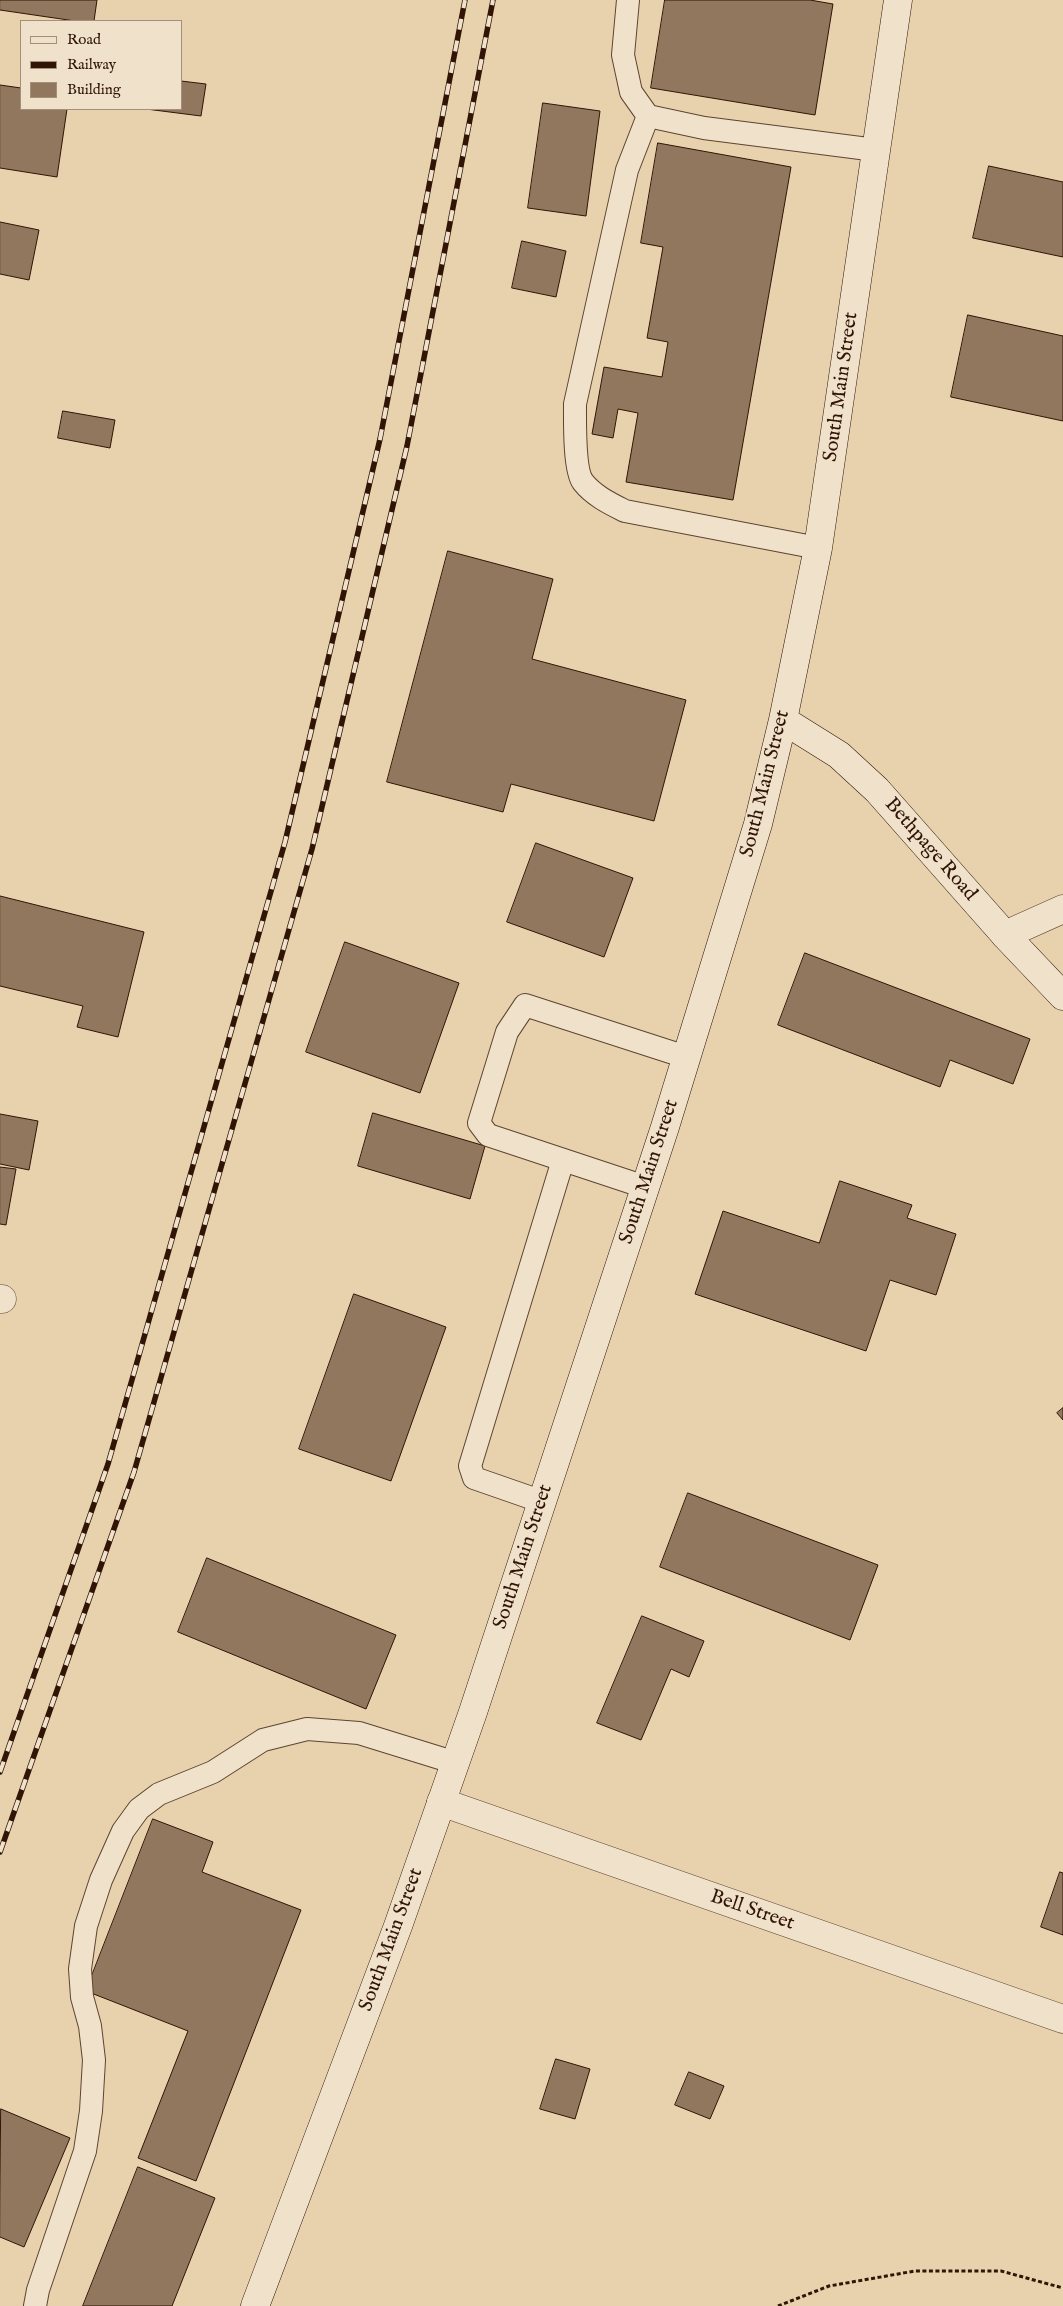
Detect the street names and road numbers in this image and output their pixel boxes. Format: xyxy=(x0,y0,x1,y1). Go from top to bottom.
street label: South Main Street xyxy=(820,311,864,463)
street label: South Main Street xyxy=(736,708,796,860)
street label: Bethpage Road xyxy=(879,793,981,907)
street label: South Main Street xyxy=(615,1097,685,1247)
street label: South Main Street xyxy=(489,1482,559,1632)
street label: South Main Street xyxy=(355,1865,429,2015)
street label: Bell Street xyxy=(707,1885,797,1937)

